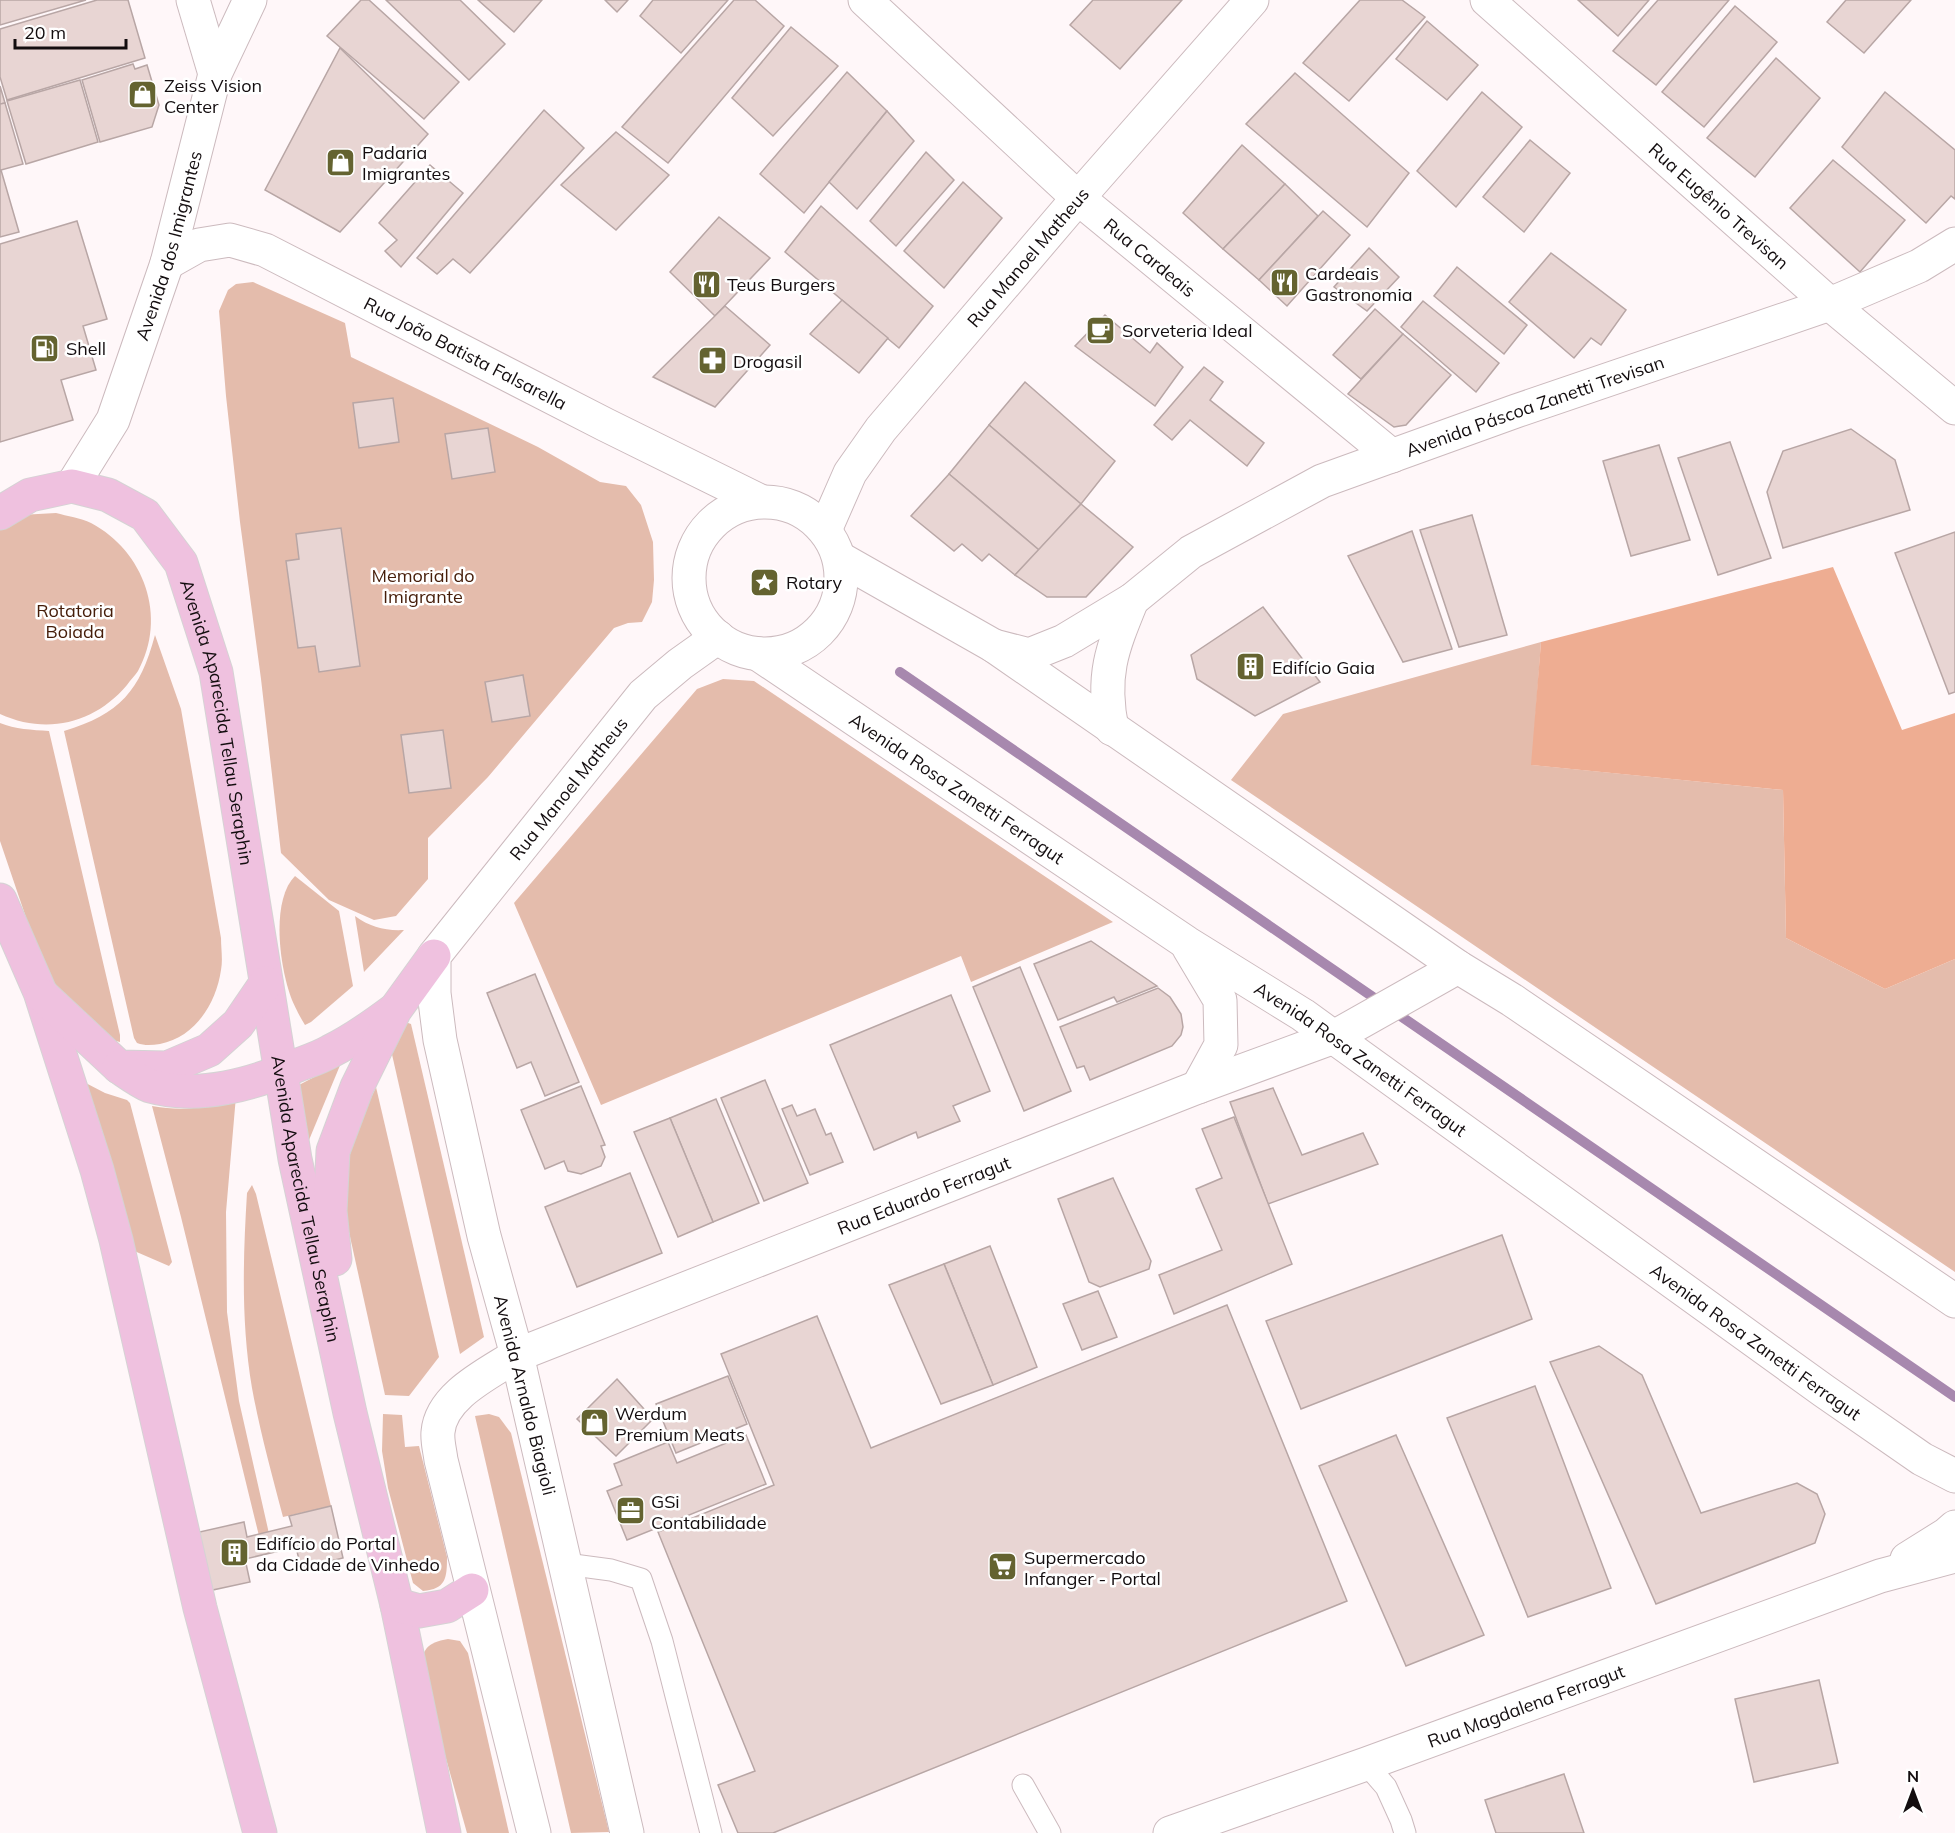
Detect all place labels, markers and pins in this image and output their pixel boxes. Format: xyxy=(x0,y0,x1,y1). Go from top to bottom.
place label: Zeiss Vision Center xyxy=(164,74,262,118)
shop icon: Zeiss Vision Center xyxy=(127,79,159,111)
place label: Padaria Imigrantes xyxy=(362,141,450,185)
shop icon: Padaria Imigrantes xyxy=(325,146,357,178)
place label: Cardeais Gastronomia xyxy=(1305,262,1413,306)
restaurant icon: Cardeais Gastronomia xyxy=(1268,267,1300,299)
restaurant icon: Teus Burgers xyxy=(690,268,722,300)
place label: Teus Burgers xyxy=(727,273,835,296)
cafe icon: Sorveteria Ideal xyxy=(1085,314,1117,346)
place label: Sorveteria Ideal xyxy=(1122,319,1252,342)
fuel station icon: Shell xyxy=(29,332,61,364)
place label: Shell xyxy=(66,337,106,360)
pharmacy icon: Drogasil xyxy=(696,345,728,377)
place label: Drogasil xyxy=(733,350,802,373)
place icon: Rotary xyxy=(749,566,781,598)
place label: Rotary xyxy=(786,571,843,594)
building icon: Edifício Gaia xyxy=(1235,651,1267,683)
place label: Edifício Gaia xyxy=(1272,656,1375,679)
place label: Werdum Premium Meats xyxy=(615,1402,745,1446)
shop icon: Werdum Premium Meats xyxy=(578,1407,610,1439)
place label: GSi Contabilidade xyxy=(651,1490,766,1534)
office icon: GSi Contabilidade xyxy=(614,1495,646,1527)
place label: Edifício do Portal da Cidade de Vinhedo xyxy=(256,1532,440,1576)
building icon: Edifício do Portal da Cidade de Vinhedo xyxy=(219,1537,251,1569)
place label: Supermercado Infanger - Portal xyxy=(1024,1546,1161,1590)
supermarket icon: Supermercado Infanger - Portal xyxy=(987,1551,1019,1583)

